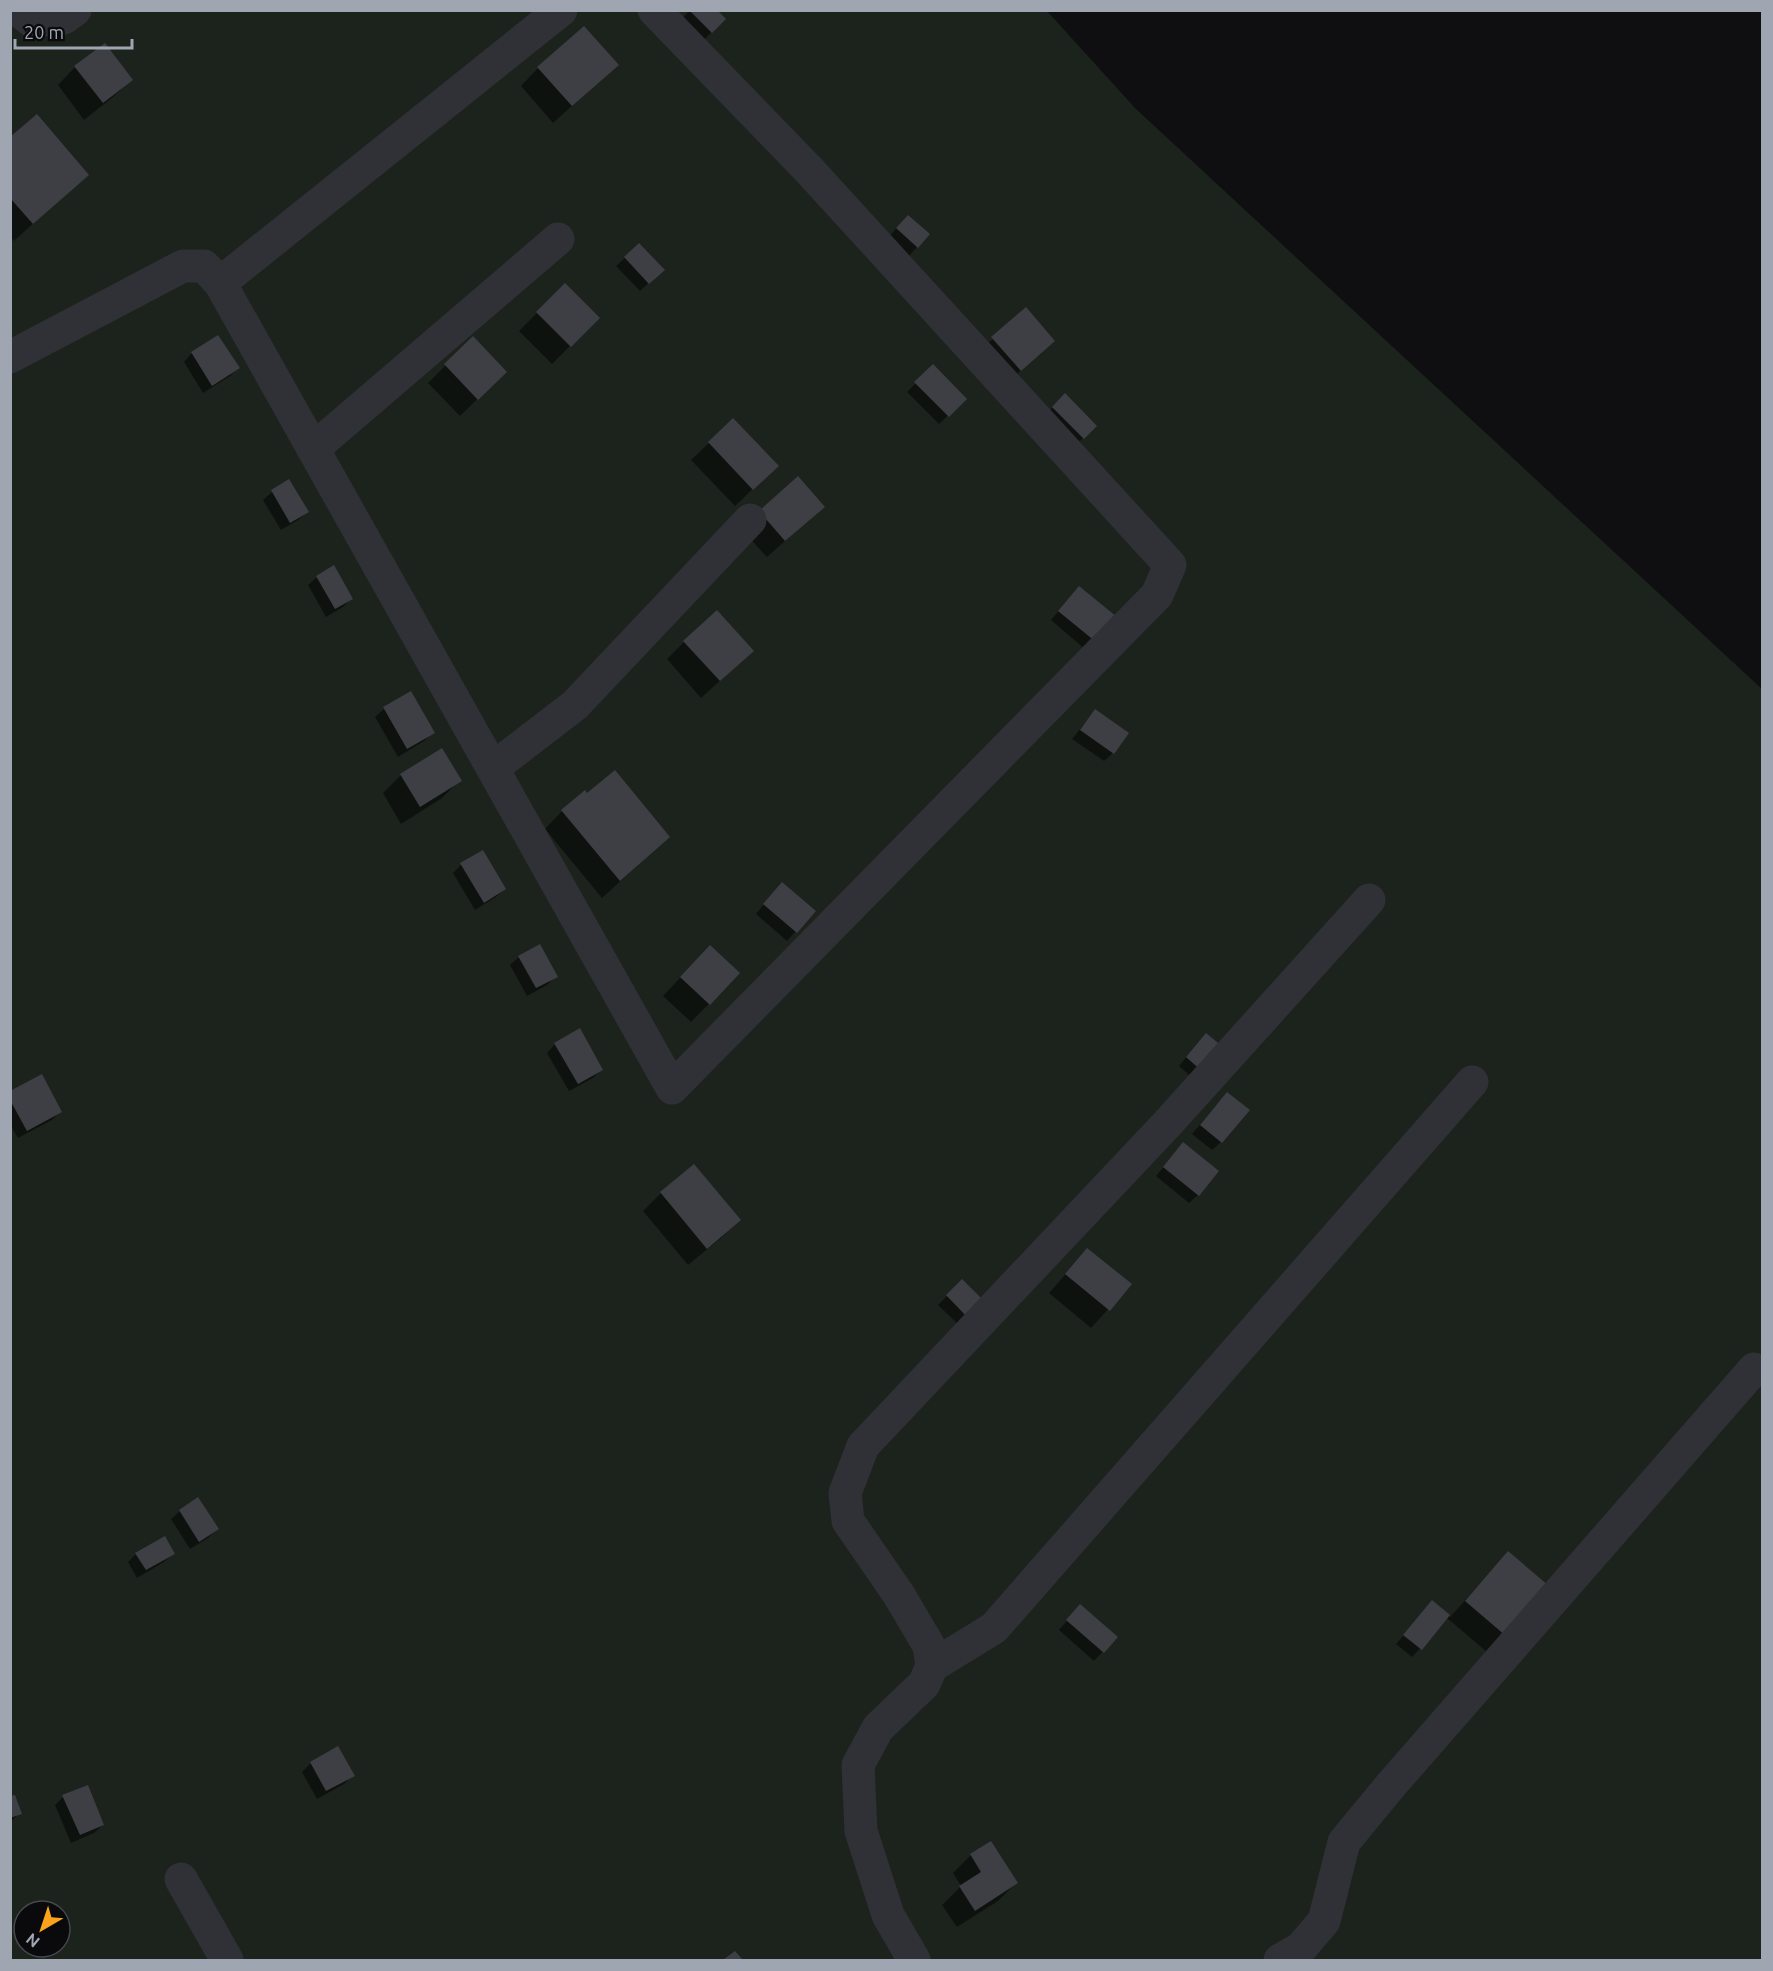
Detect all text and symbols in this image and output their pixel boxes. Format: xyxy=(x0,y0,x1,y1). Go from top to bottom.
scale bar xyxy=(15,12,132,50)
text: 20 m xyxy=(24,22,64,42)
north arrow xyxy=(12,1899,72,1959)
text: N xyxy=(22,1930,43,1951)

